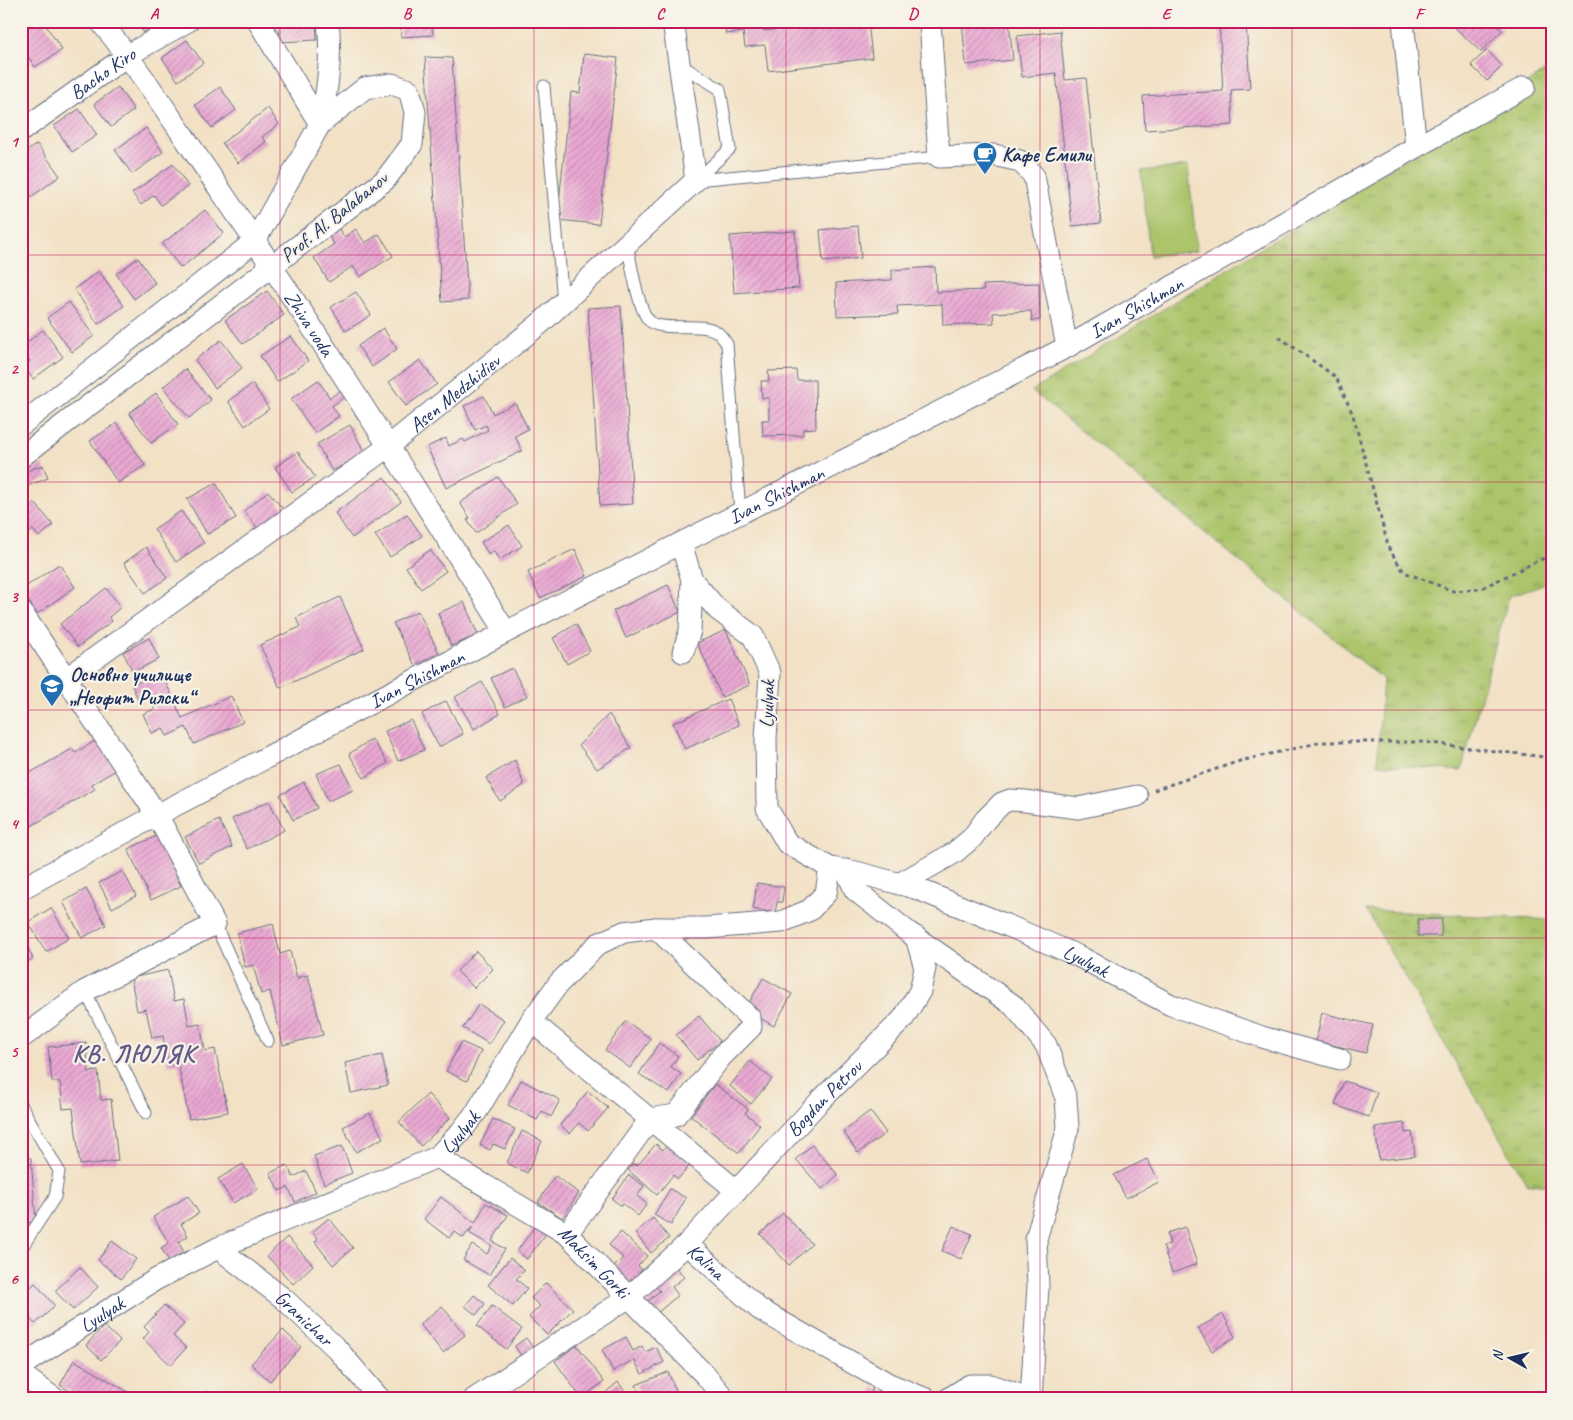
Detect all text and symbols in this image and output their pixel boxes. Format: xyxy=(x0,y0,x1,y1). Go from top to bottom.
text: A xyxy=(150,4,160,24)
text: B xyxy=(403,4,413,24)
text: C xyxy=(656,4,666,24)
text: D xyxy=(908,4,919,24)
text: E xyxy=(1162,4,1173,24)
text: F xyxy=(1415,4,1426,24)
street label: Bacho Kiro xyxy=(65,41,140,105)
text: 1 xyxy=(10,132,19,152)
cafe icon: Кафе Емили xyxy=(972,141,998,175)
place label: Кафе Емили xyxy=(1002,142,1093,167)
street label: Prof. Al. Balabanov xyxy=(275,165,394,268)
street label: Ivan Shishman xyxy=(1085,270,1188,344)
street label: Zhiva voda xyxy=(279,286,341,362)
street label: Asen Medzhidiev xyxy=(404,347,507,437)
text: 2 xyxy=(10,359,19,379)
street label: Ivan Shishman xyxy=(724,460,829,529)
text: 3 xyxy=(10,587,19,607)
street label: Ivan Shishman xyxy=(365,643,469,714)
place label: Основно училище „Неофит Рилски“ xyxy=(70,662,198,710)
school or university icon: Основно училище „Неофит Рилски“ xyxy=(39,673,65,707)
street label: Lyulyak xyxy=(754,678,780,728)
text: 4 xyxy=(10,814,19,834)
street label: Lyulyak xyxy=(1060,939,1115,983)
district label: КВ. ЛЮЛЯК xyxy=(72,1038,200,1070)
text: 5 xyxy=(11,1042,20,1062)
street label: Bogdan Petrov xyxy=(781,1053,869,1142)
street label: Lyulyak xyxy=(435,1104,486,1158)
street label: Maksim Gorki xyxy=(553,1220,637,1305)
street label: Kalina xyxy=(682,1238,732,1286)
text: 6 xyxy=(10,1269,19,1289)
street label: Granichar xyxy=(270,1284,340,1352)
street label: Lyulyak xyxy=(75,1290,130,1338)
north arrow xyxy=(1486,1332,1536,1382)
text: N xyxy=(1489,1348,1507,1362)

